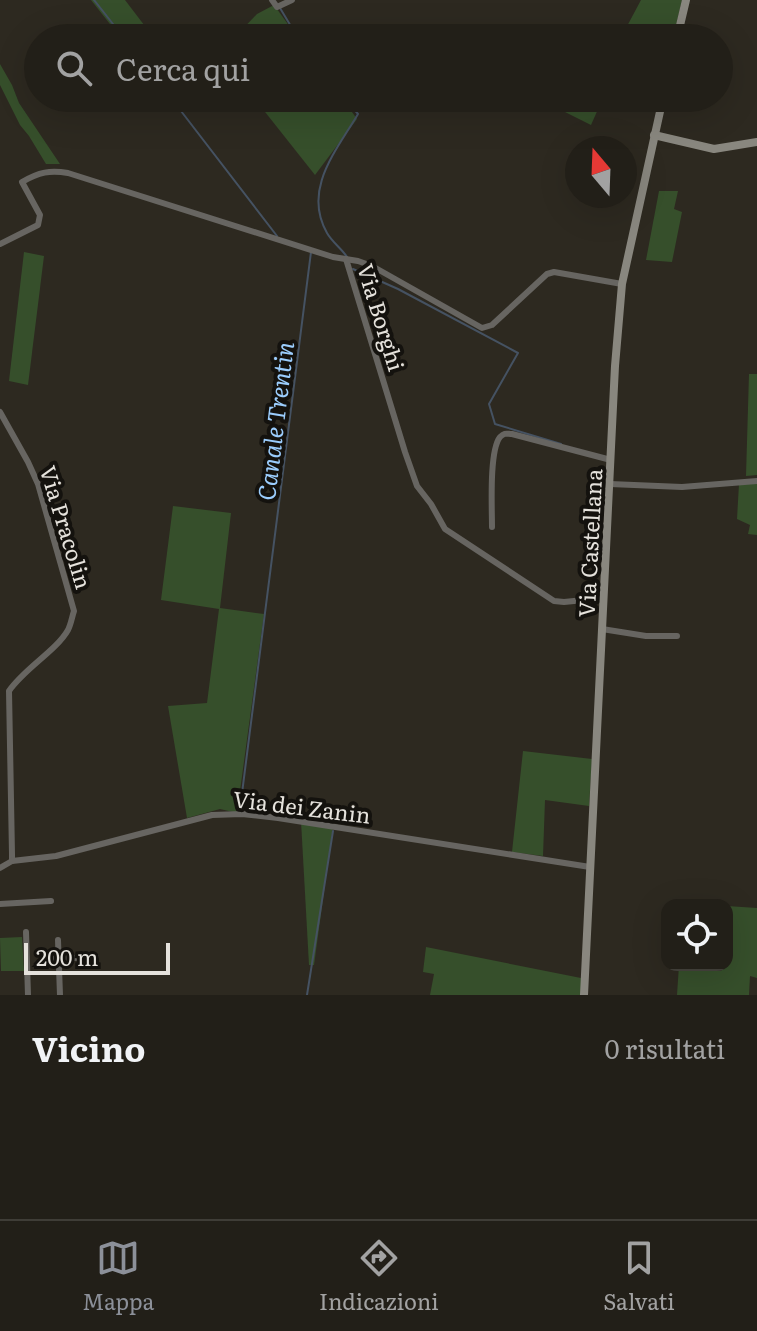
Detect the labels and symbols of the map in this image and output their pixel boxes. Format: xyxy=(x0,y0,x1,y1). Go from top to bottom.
north arrow xyxy=(565,136,637,208)
street label: Via Borghi xyxy=(350,259,414,375)
water label: Canale Trentin xyxy=(247,340,301,502)
street label: Via Pracolin xyxy=(33,461,101,593)
street label: Via Castellana xyxy=(569,468,609,618)
street label: Via dei Zanin xyxy=(231,781,373,831)
scale bar xyxy=(24,939,170,975)

